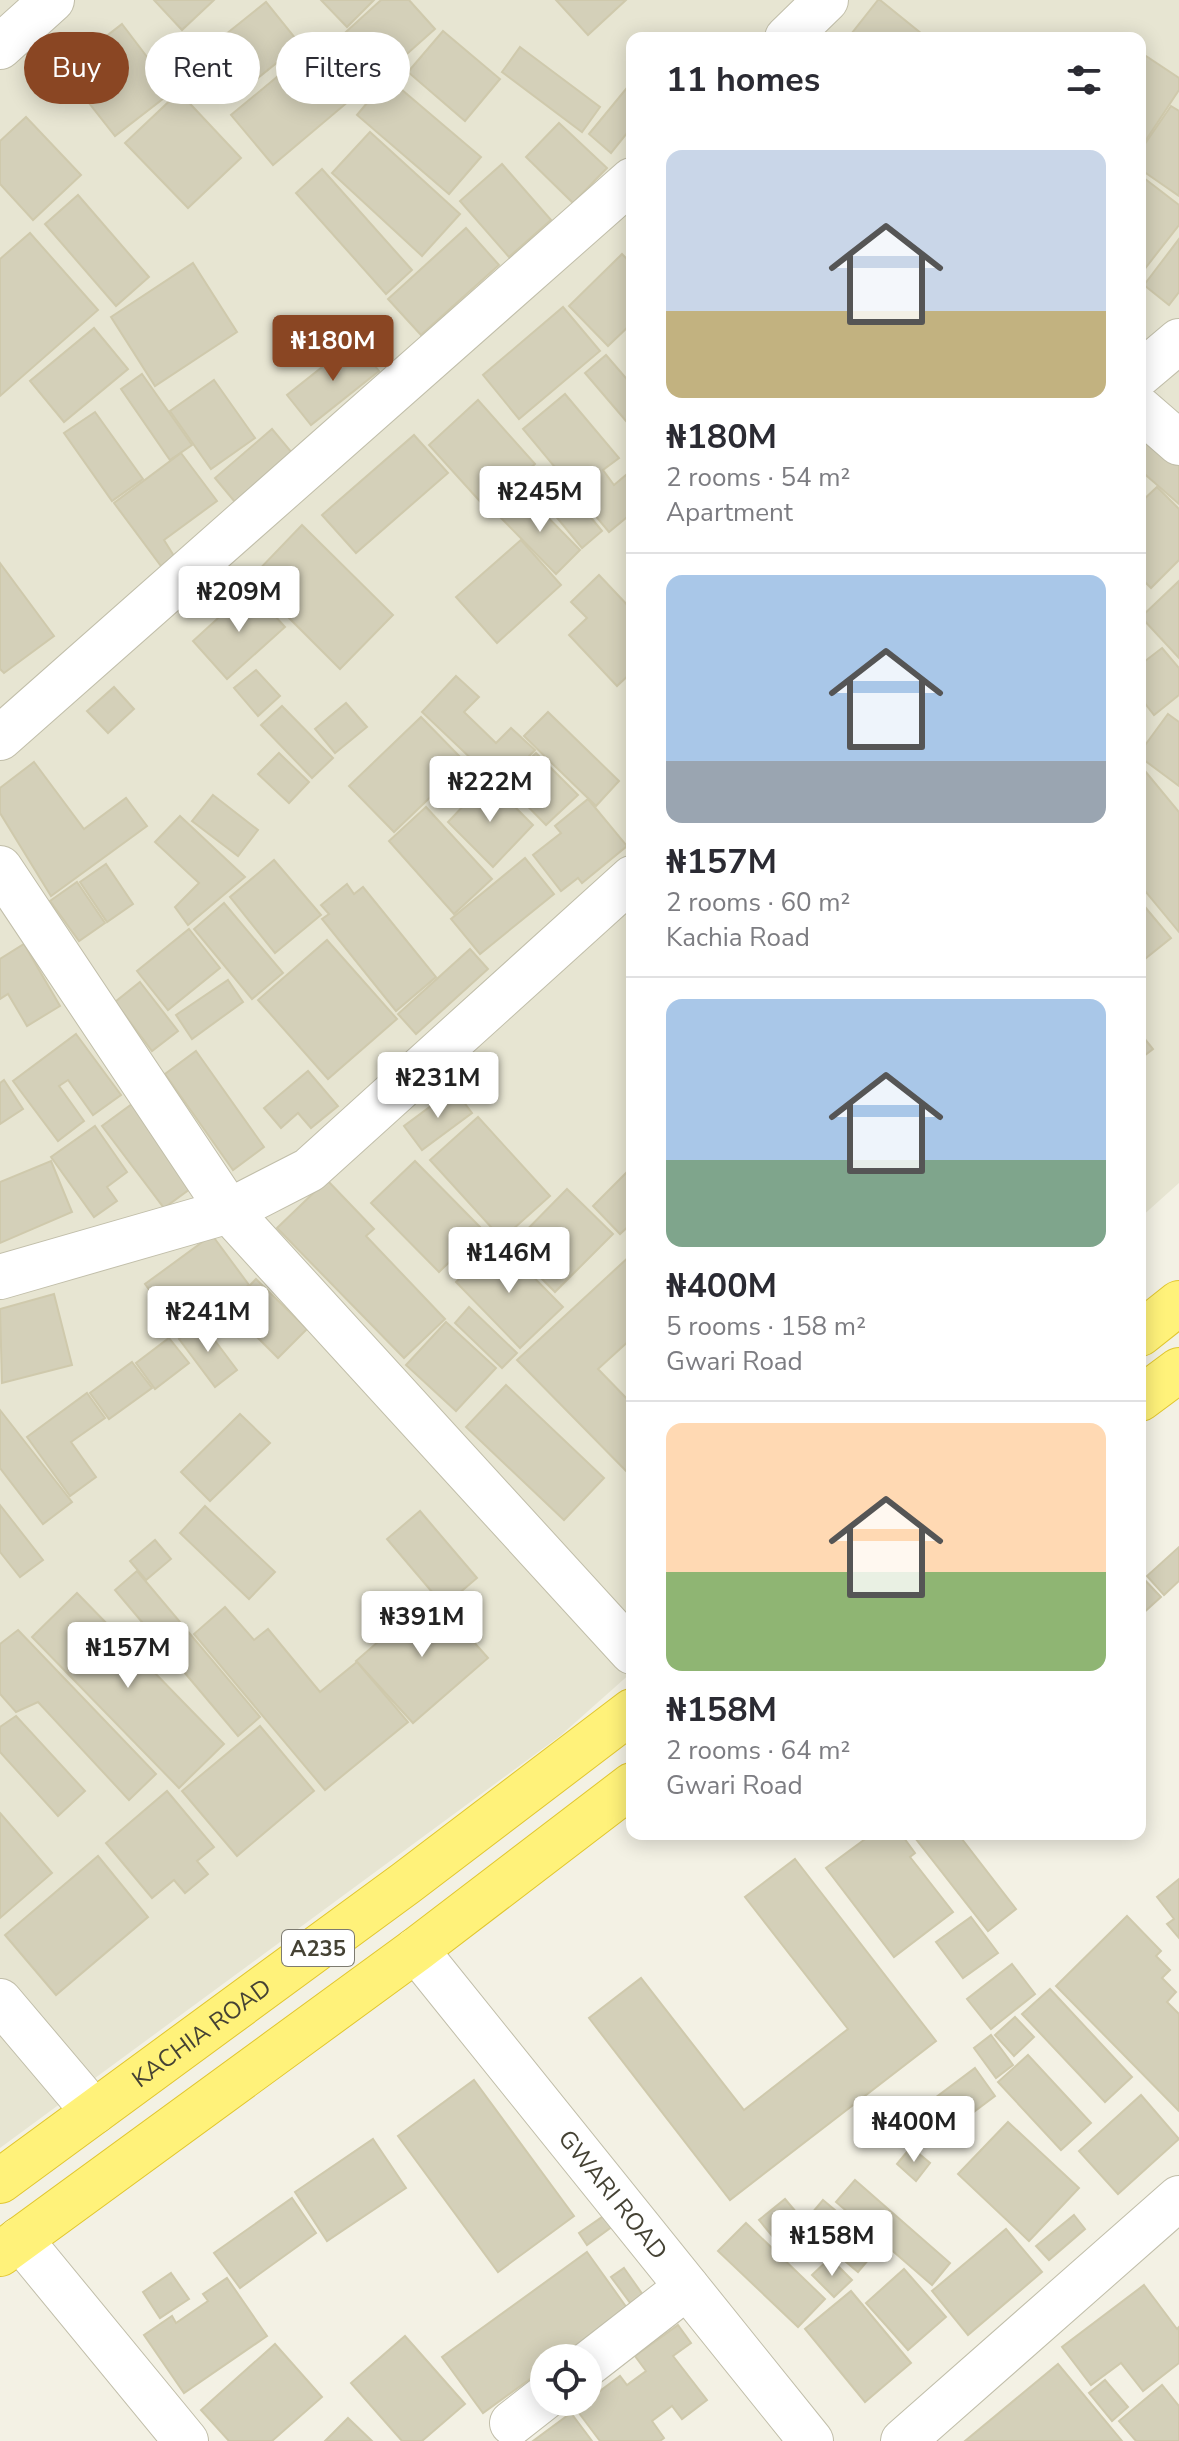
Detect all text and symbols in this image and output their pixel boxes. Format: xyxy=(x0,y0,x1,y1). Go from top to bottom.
chip: Buy xyxy=(24,32,129,104)
chip: Rent xyxy=(145,32,260,104)
chip: Filters xyxy=(276,32,410,104)
text: 11 homes xyxy=(666,57,820,103)
icon: filters xyxy=(1062,58,1106,102)
icon: home xyxy=(814,202,958,346)
pin: ₦180M xyxy=(277,315,389,383)
text: ₦180M xyxy=(291,323,375,358)
text: ₦180M xyxy=(666,414,777,460)
text: 2 rooms · 54 m² xyxy=(666,460,850,495)
pin: ₦245M xyxy=(484,466,596,534)
text: ₦245M xyxy=(498,474,582,509)
text: Apartment xyxy=(666,495,793,530)
pin: ₦209M xyxy=(183,566,295,634)
text: ₦209M xyxy=(197,574,281,609)
icon: home xyxy=(814,627,958,771)
pin: ₦222M xyxy=(434,756,546,824)
text: ₦222M xyxy=(448,764,532,799)
text: ₦157M xyxy=(666,839,777,885)
text: 2 rooms · 60 m² xyxy=(666,885,850,920)
text: Kachia Road xyxy=(666,920,810,955)
icon: home xyxy=(814,1051,958,1195)
pin: ₦231M xyxy=(382,1052,494,1120)
text: ₦231M xyxy=(396,1060,480,1095)
pin: ₦146M xyxy=(453,1227,565,1295)
text: ₦146M xyxy=(467,1235,551,1270)
text: ₦400M xyxy=(666,1263,777,1309)
pin: ₦241M xyxy=(152,1286,264,1354)
text: ₦241M xyxy=(166,1294,250,1329)
text: 5 rooms · 158 m² xyxy=(666,1309,866,1344)
text: Gwari Road xyxy=(666,1344,803,1379)
icon: home xyxy=(814,1475,958,1619)
pin: ₦391M xyxy=(366,1591,478,1659)
text: ₦391M xyxy=(380,1599,464,1634)
pin: ₦157M xyxy=(72,1622,184,1690)
text: ₦157M xyxy=(86,1630,170,1665)
text: ₦158M xyxy=(666,1687,777,1733)
text: 2 rooms · 64 m² xyxy=(666,1733,850,1768)
text: Gwari Road xyxy=(666,1768,803,1803)
road number: A235 xyxy=(282,1930,354,1966)
street label: KACHIA ROAD xyxy=(125,1971,278,2095)
pin: ₦400M xyxy=(858,2096,970,2164)
text: ₦400M xyxy=(872,2104,956,2139)
street label: GWARI ROAD xyxy=(551,2123,675,2266)
pin: ₦158M xyxy=(776,2210,888,2278)
text: ₦158M xyxy=(790,2218,874,2253)
map controls xyxy=(530,2344,602,2416)
button: locate xyxy=(530,2344,602,2416)

